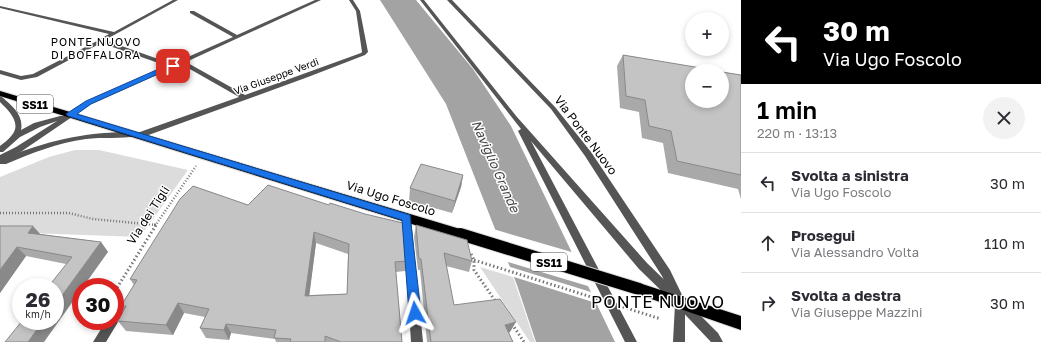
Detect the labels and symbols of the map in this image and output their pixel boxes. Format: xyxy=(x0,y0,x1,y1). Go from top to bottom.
district label: PONTE NUOVO DI BOFFALORA xyxy=(51,35,141,61)
pin xyxy=(156,49,190,83)
street label: Via Giuseppe Verdi xyxy=(232,55,320,97)
street label: Via Ponte Nuovo xyxy=(551,93,621,177)
road number: SS11 xyxy=(17,95,53,113)
water label: Naviglio Grande xyxy=(468,117,524,216)
street label: Via Ugo Foscolo xyxy=(345,177,437,219)
street label: Via dei Tigli xyxy=(124,183,172,247)
road number: SS11 xyxy=(531,253,567,271)
speed limit sign: 30 xyxy=(72,278,124,330)
district label: PONTE NUOVO xyxy=(591,291,725,312)
position arrow xyxy=(394,292,436,334)

